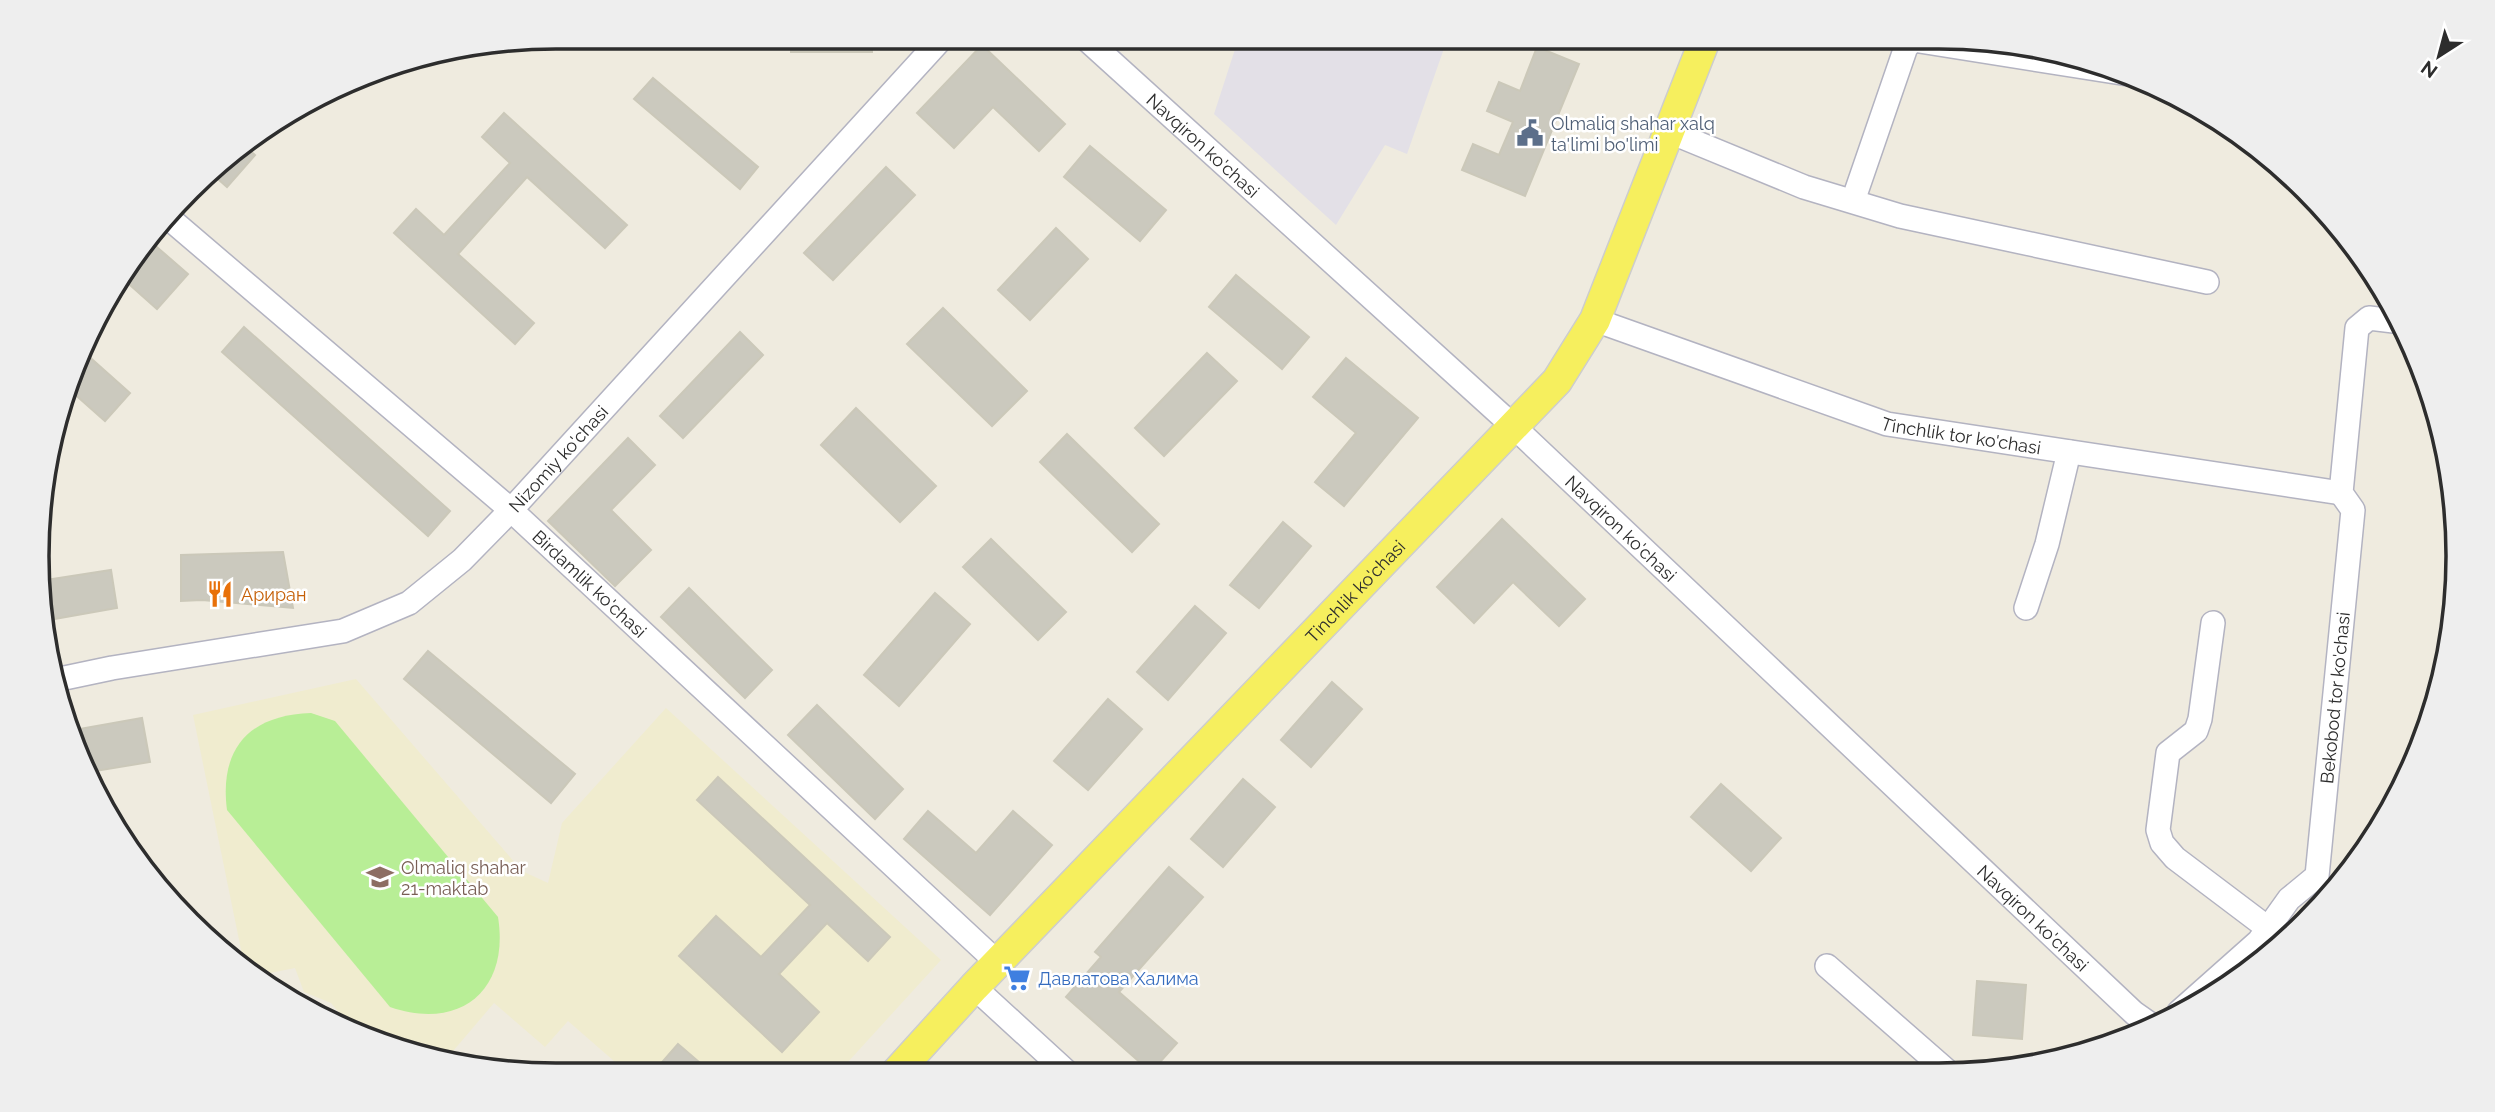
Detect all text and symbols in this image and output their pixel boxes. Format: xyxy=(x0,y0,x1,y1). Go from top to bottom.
north arrow xyxy=(2404,21,2474,91)
text: N xyxy=(2417,57,2441,83)
street label: Navqiron ko'chasi xyxy=(1143,89,1264,202)
place label: Olmaliq shahar xalq ta'limi bo'limi xyxy=(1551,113,1715,155)
public building icon: Olmaliq shahar xalq ta'limi bo'limi xyxy=(1515,118,1545,148)
street label: Nizomiy ko'chasi xyxy=(504,401,612,516)
street label: Tinchlik tor ko'chasi xyxy=(1878,412,2042,458)
street label: Navqiron ko'chasi xyxy=(1561,471,1681,586)
street label: Birdamlik ko'chasi xyxy=(529,525,651,641)
street label: Tinchlik ko'chasi xyxy=(1301,535,1409,647)
restaurant icon: Ариран xyxy=(205,579,235,609)
place label: Ариран xyxy=(241,584,306,605)
street label: Bekobod tor ko'chasi xyxy=(2316,611,2353,784)
place label: Olmaliq shahar 21-maktab xyxy=(401,857,527,899)
street label: Navqiron ko'chasi xyxy=(1973,860,2093,975)
school or university icon: Olmaliq shahar 21-maktab xyxy=(365,862,395,892)
supermarket icon: Давлатова Халима xyxy=(1002,963,1032,993)
place label: Давлатова Халима xyxy=(1038,968,1199,989)

